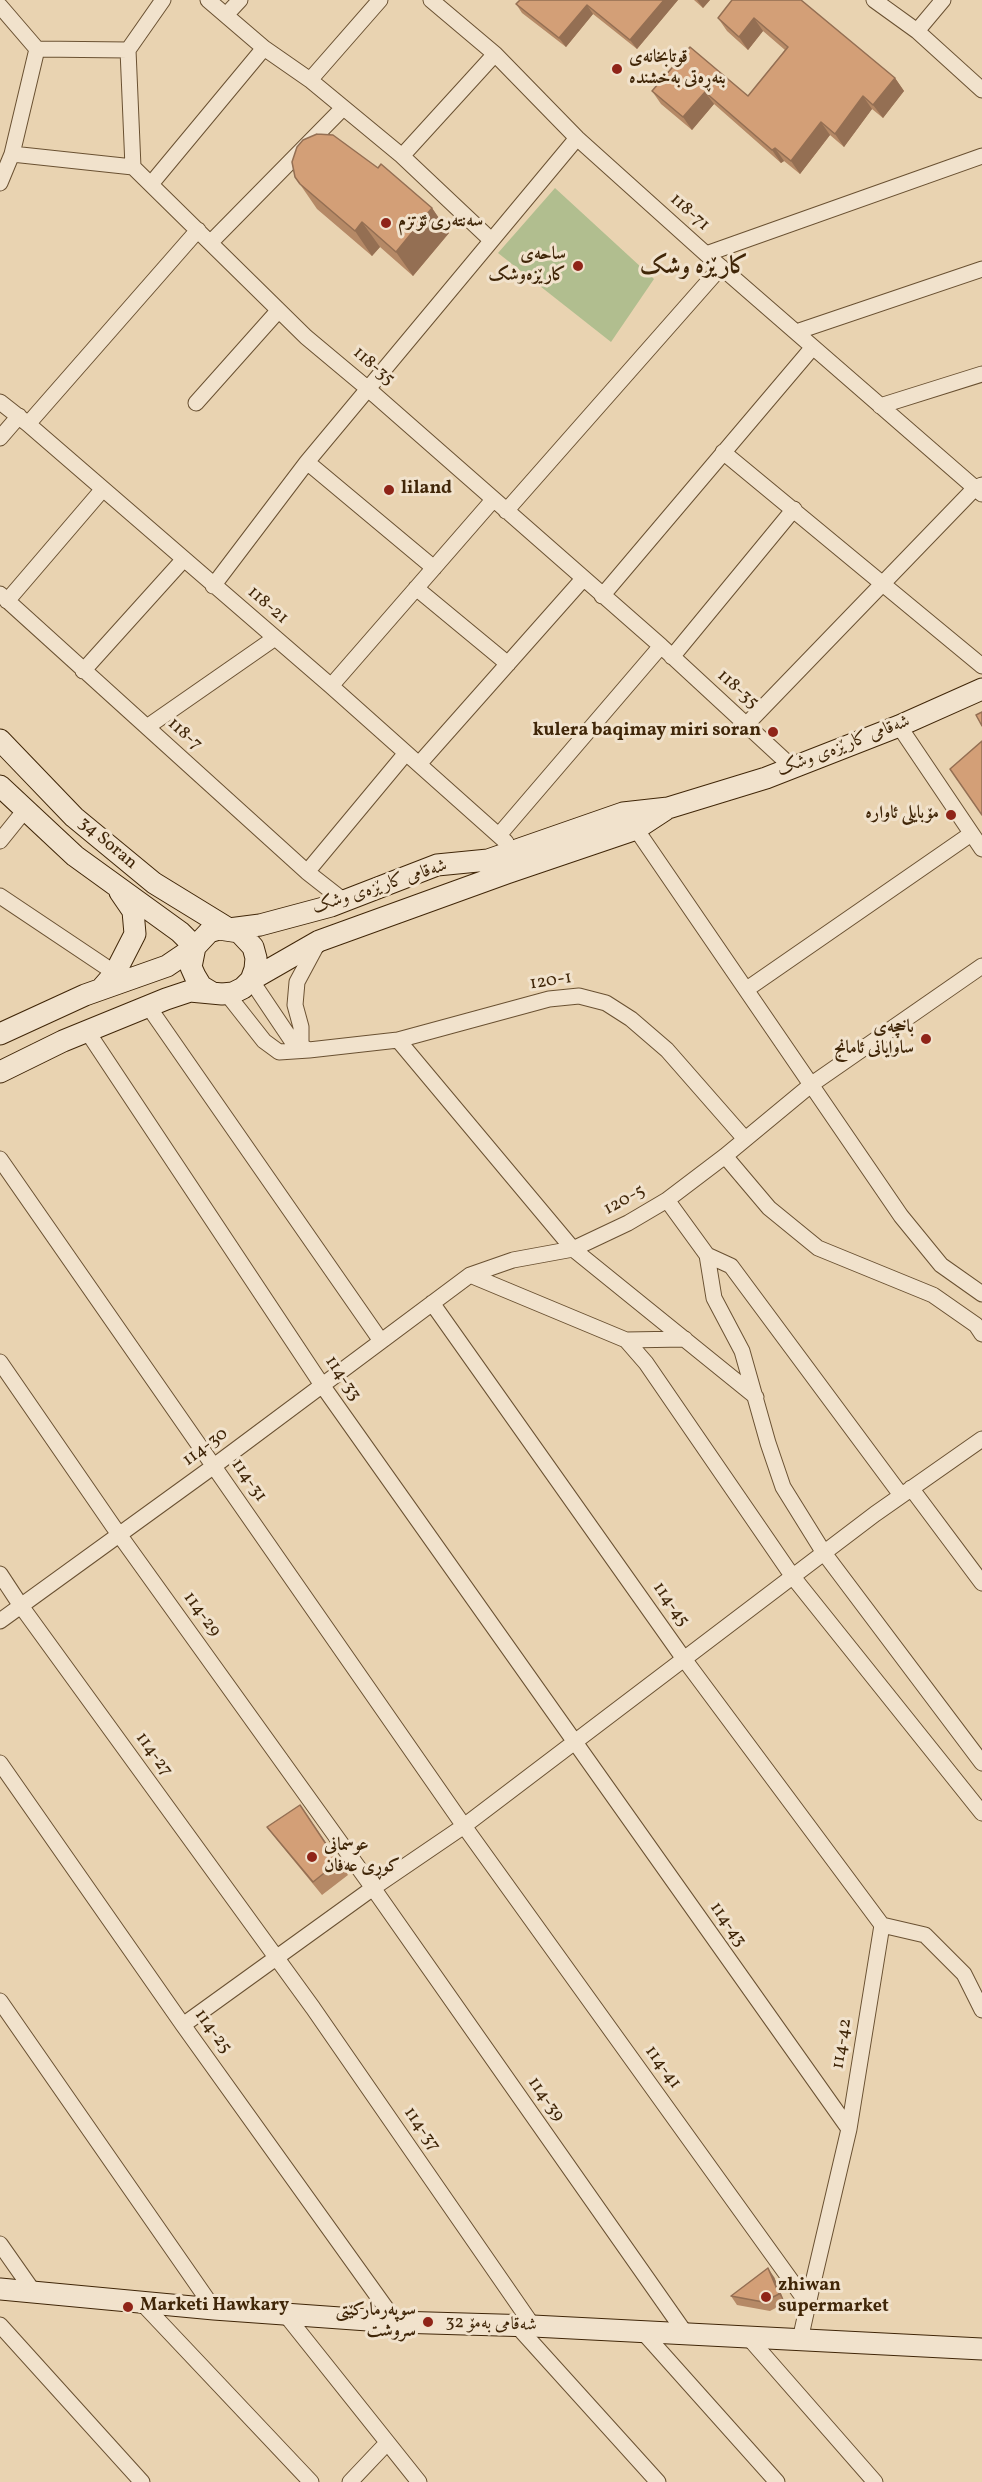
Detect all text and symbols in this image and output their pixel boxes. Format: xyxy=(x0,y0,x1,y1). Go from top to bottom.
place label: قوتابخانەی بنەڕەتی بەخشندە xyxy=(629,48,726,90)
marker: قوتابخانەی بنەڕەتی بەخشندە xyxy=(610,62,624,76)
street label: 118-71 xyxy=(665,189,713,237)
place label: سەنتەری ئۆتزم xyxy=(398,212,483,234)
marker: سەنتەری ئۆتزم xyxy=(379,216,393,230)
place label: ساحه‌ی کارێزه‌وشک xyxy=(488,245,566,288)
district label: کارێزە وشک xyxy=(640,255,748,283)
marker: ساحه‌ی کارێزه‌وشک xyxy=(571,259,585,273)
street label: 118-35 xyxy=(348,343,398,391)
place label: liland xyxy=(401,479,452,501)
marker: liland xyxy=(382,483,396,497)
street label: 118-21 xyxy=(242,582,292,630)
street label: 118-35 xyxy=(712,666,762,714)
street label: شەقامی کارێزەی وشک xyxy=(774,712,914,782)
street label: 118-7 xyxy=(162,714,206,756)
place label: kulera baqimay miri soran xyxy=(533,721,761,743)
marker: kulera baqimay miri soran xyxy=(766,725,780,739)
place label: مۆبایلی ئاوارە xyxy=(865,804,939,826)
marker: مۆبایلی ئاوارە xyxy=(944,808,958,822)
street label: 34 Soran xyxy=(73,813,141,875)
street label: شەقامی کارێزەی وشک xyxy=(310,856,450,920)
street label: 120-1 xyxy=(528,968,574,996)
place label: باخچەی ساوایانی ئامانج xyxy=(834,1018,914,1060)
marker: باخچەی ساوایانی ئامانج xyxy=(919,1032,933,1046)
street label: 120-5 xyxy=(601,1181,649,1221)
street label: 114-33 xyxy=(319,1352,365,1406)
street label: 114-30 xyxy=(179,1424,233,1472)
street label: 114-31 xyxy=(225,1455,271,1507)
street label: 114-45 xyxy=(647,1579,693,1631)
street label: 114-29 xyxy=(177,1588,225,1642)
street label: 114-27 xyxy=(130,1729,176,1781)
place label: عوسمانی کوڕی عەفان xyxy=(324,1836,400,1878)
marker: عوسمانی کوڕی عەفان xyxy=(305,1850,319,1864)
street label: 114-43 xyxy=(704,1898,750,1952)
street label: 114-25 xyxy=(189,2005,235,2059)
street label: 114-42 xyxy=(828,2017,858,2071)
street label: 114-41 xyxy=(639,2042,685,2094)
street label: 114-39 xyxy=(522,2073,568,2127)
street label: 114-37 xyxy=(398,2104,444,2156)
place label: zhiwan supermarket xyxy=(778,2276,889,2318)
marker: zhiwan supermarket xyxy=(759,2290,773,2304)
place label: Marketi Hawkary xyxy=(140,2296,289,2318)
marker: Marketi Hawkary xyxy=(121,2300,135,2314)
place label: سوپەرمارکێتی سروشت xyxy=(336,2301,416,2344)
street label: شەقامی بەمۆ 32 xyxy=(445,2313,537,2337)
marker: سوپەرمارکێتی سروشت xyxy=(421,2315,435,2329)

